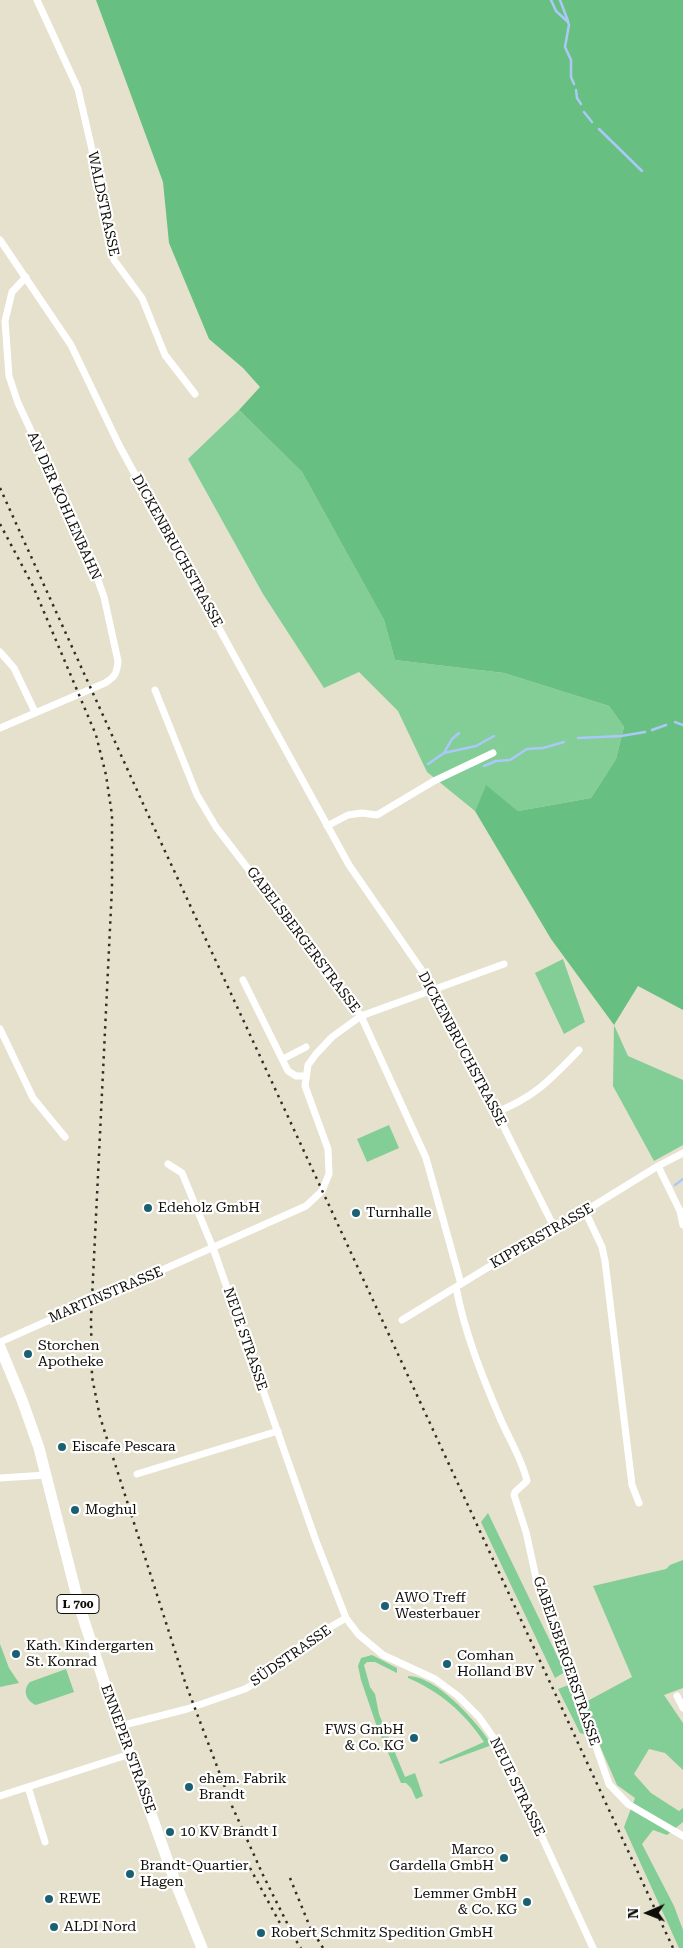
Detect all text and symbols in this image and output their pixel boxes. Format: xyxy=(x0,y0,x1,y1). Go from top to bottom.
street label: WALDSTRASSE xyxy=(84,150,122,258)
street label: AN DER KOHLENBAHN xyxy=(24,429,104,583)
street label: DICKENBRUCHSTRASSE xyxy=(128,472,226,630)
street label: GABELSBERGERSTRASSE xyxy=(243,864,363,1016)
street label: DICKENBRUCHSTRASSE xyxy=(414,969,510,1129)
place label: Edeholz GmbH xyxy=(158,1200,260,1216)
street label: KIPPERSTRASSE xyxy=(488,1200,596,1272)
marker: Edeholz GmbH xyxy=(142,1202,154,1214)
place label: Turnhalle xyxy=(366,1205,432,1221)
marker: Turnhalle xyxy=(350,1207,362,1219)
street label: MARTINSTRASSE xyxy=(46,1263,166,1327)
street label: NEUE STRASSE xyxy=(219,1285,271,1393)
place label: Storchen Apotheke xyxy=(38,1338,103,1370)
marker: Storchen Apotheke xyxy=(22,1348,34,1360)
place label: Eiscafe Pescara xyxy=(72,1439,176,1455)
marker: Eiscafe Pescara xyxy=(56,1441,68,1453)
place label: Moghul xyxy=(85,1502,137,1518)
marker: Moghul xyxy=(69,1504,81,1516)
street label: GABELSBERGERSTRASSE xyxy=(529,1574,603,1748)
place label: AWO Treff Westerbauer xyxy=(395,1590,480,1622)
road number: L 700 xyxy=(57,1595,99,1614)
marker: AWO Treff Westerbauer xyxy=(379,1600,391,1612)
street label: SÜDSTRASSE xyxy=(247,1622,335,1690)
place label: Kath. Kindergarten St. Konrad xyxy=(26,1638,154,1670)
marker: Kath. Kindergarten St. Konrad xyxy=(10,1648,22,1660)
place label: Comhan Holland BV xyxy=(457,1648,534,1680)
marker: Comhan Holland BV xyxy=(441,1658,453,1670)
street label: ENNEPER STRASSE xyxy=(97,1682,159,1816)
place label: FWS GmbH & Co. KG xyxy=(325,1722,404,1754)
marker: FWS GmbH & Co. KG xyxy=(408,1732,420,1744)
street label: NEUE STRASSE xyxy=(486,1735,548,1839)
place label: ehem. Fabrik Brandt xyxy=(199,1771,287,1804)
marker: ehem. Fabrik Brandt xyxy=(183,1781,195,1793)
place label: 10 KV Brandt I xyxy=(180,1824,277,1840)
marker: 10 KV Brandt I xyxy=(164,1826,176,1838)
place label: Marco Gardella GmbH xyxy=(389,1842,494,1874)
marker: Marco Gardella GmbH xyxy=(498,1852,510,1864)
place label: Brandt-Quartier Hagen xyxy=(140,1858,248,1890)
marker: Brandt-Quartier Hagen xyxy=(124,1868,136,1880)
place label: Lemmer GmbH & Co. KG xyxy=(414,1886,517,1918)
north arrow xyxy=(623,1888,673,1938)
place label: REWE xyxy=(59,1891,101,1907)
marker: REWE xyxy=(43,1893,55,1905)
marker: Lemmer GmbH & Co. KG xyxy=(521,1896,533,1908)
text: N xyxy=(625,1908,641,1919)
place label: ALDI Nord xyxy=(64,1919,136,1935)
marker: ALDI Nord xyxy=(48,1921,60,1933)
place label: Robert Schmitz Spedition GmbH xyxy=(271,1925,493,1941)
marker: Robert Schmitz Spedition GmbH xyxy=(255,1927,267,1939)

